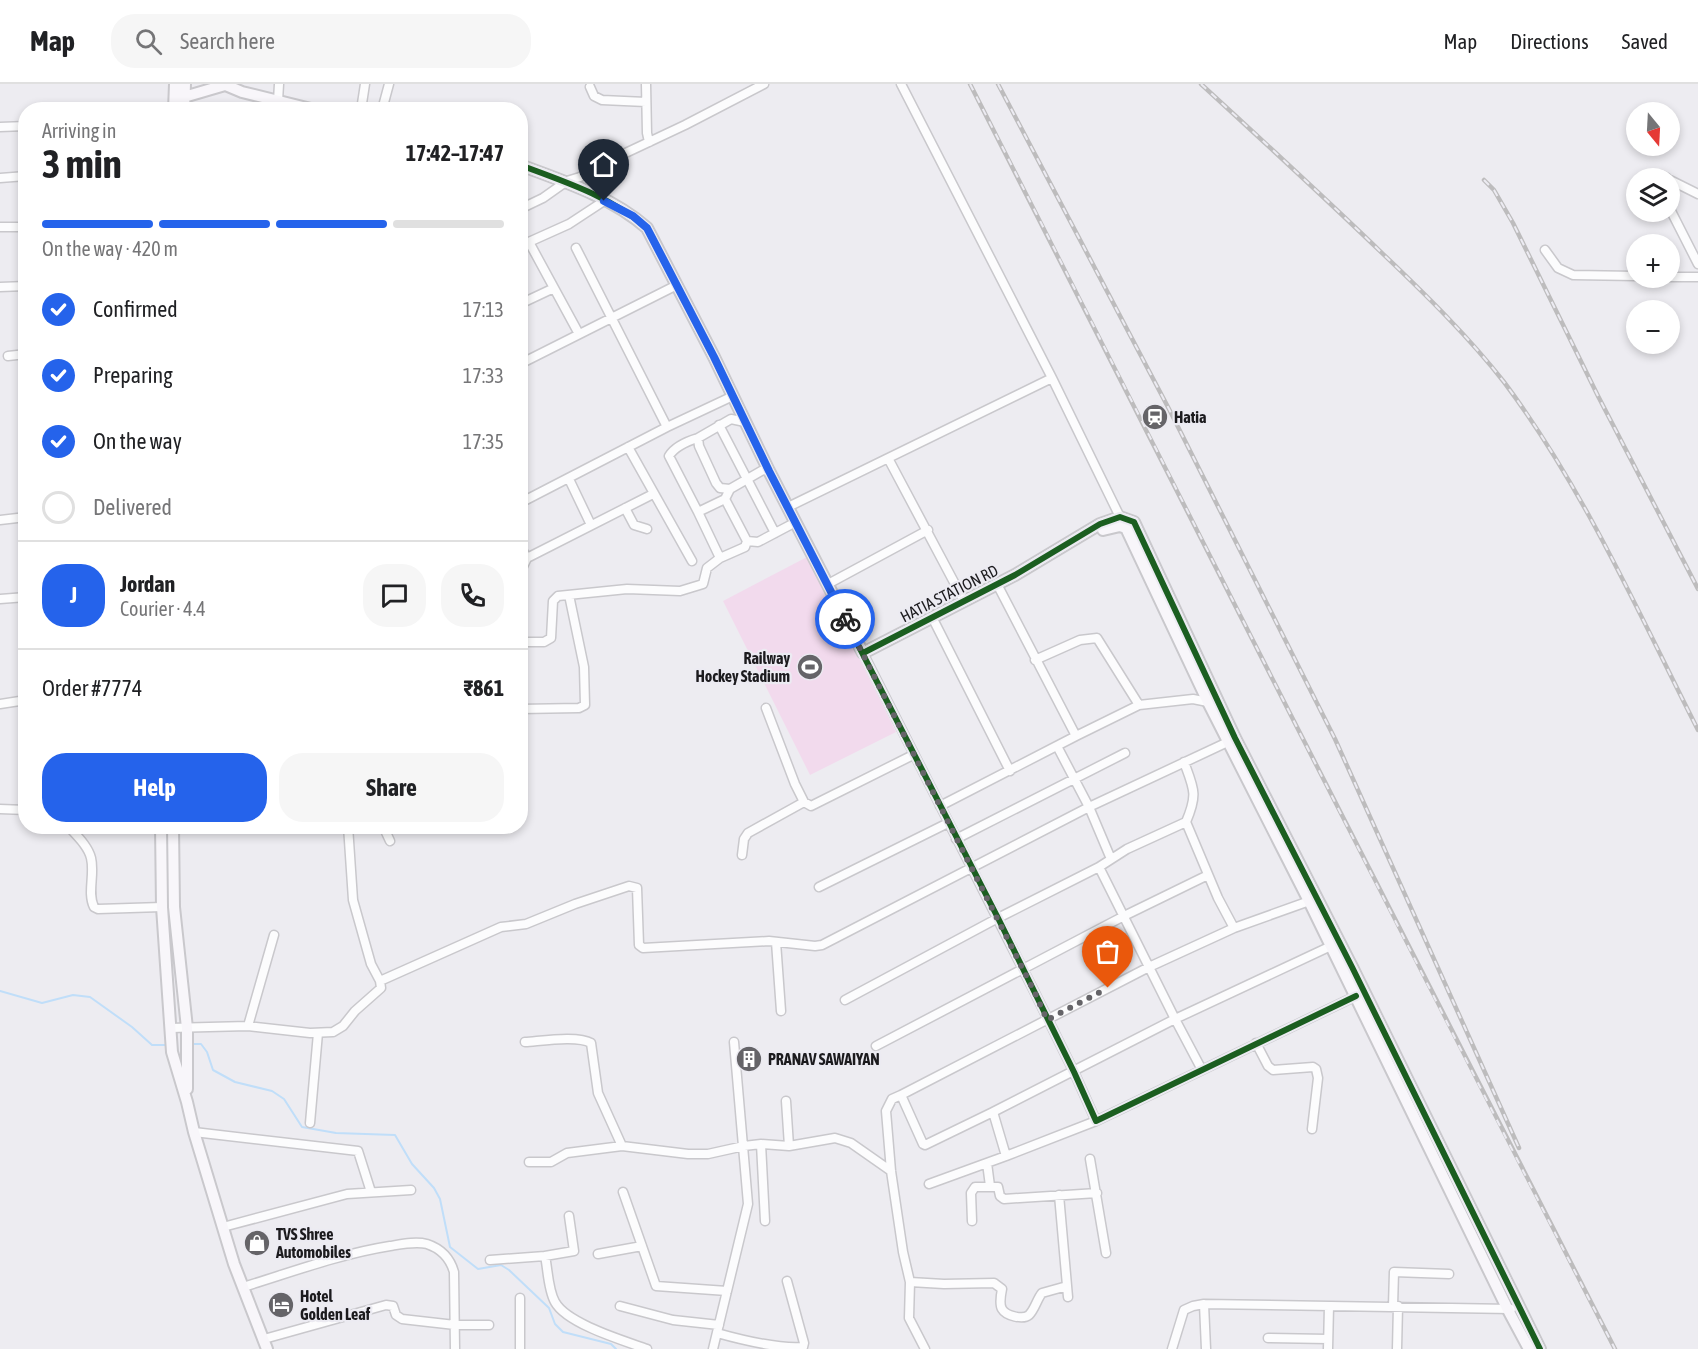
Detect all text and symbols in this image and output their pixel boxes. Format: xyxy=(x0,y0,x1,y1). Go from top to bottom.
search box xyxy=(111,14,531,68)
text: Map xyxy=(30,25,75,57)
icon: search xyxy=(132,25,165,58)
text: Search here xyxy=(180,28,275,54)
text: Map xyxy=(1443,29,1477,53)
text: Directions xyxy=(1510,29,1589,53)
text: Saved xyxy=(1622,29,1668,53)
north arrow xyxy=(1626,102,1680,156)
map controls xyxy=(1626,102,1680,354)
text: Arriving in xyxy=(42,119,116,142)
pin xyxy=(578,139,629,201)
text: 17:42–17:47 xyxy=(406,140,504,166)
text: 3 min xyxy=(42,142,122,186)
icon: home xyxy=(587,148,620,181)
button: layers xyxy=(1626,168,1680,222)
button: + xyxy=(1626,234,1680,288)
text: On the way · 420 m xyxy=(42,237,178,260)
icon: check xyxy=(42,293,75,326)
text: Confirmed xyxy=(93,296,178,322)
text: 17:13 xyxy=(463,298,504,321)
button: − xyxy=(1626,300,1680,354)
icon: check xyxy=(42,359,75,392)
text: Preparing xyxy=(93,362,173,388)
text: 17:33 xyxy=(463,364,504,387)
station icon: Hatia xyxy=(1140,402,1170,432)
place label: Hatia xyxy=(1174,408,1206,426)
icon: check xyxy=(42,425,75,458)
text: On the way xyxy=(93,428,182,454)
text: 17:35 xyxy=(463,430,504,453)
text: Delivered xyxy=(93,494,172,520)
street label: HATIA STATION RD xyxy=(897,561,1001,625)
button: chat xyxy=(363,564,426,627)
button: phone xyxy=(441,564,504,627)
text: Jordan xyxy=(120,571,175,597)
text: J xyxy=(70,582,77,608)
courier xyxy=(815,589,875,649)
text: Courier · 4.4 xyxy=(120,597,206,620)
icon: bike xyxy=(829,603,862,636)
place label: Railway Hockey Stadium xyxy=(695,649,790,685)
sports icon: Railway Hockey Stadium xyxy=(795,652,825,682)
text: Order #7774 xyxy=(42,675,142,701)
text: ₹861 xyxy=(464,675,504,701)
button: Help xyxy=(42,753,267,822)
button: Share xyxy=(279,753,504,822)
pin xyxy=(1082,926,1133,988)
icon: bag xyxy=(1091,935,1124,968)
building icon: PRANAV SAWAIYAN xyxy=(734,1044,764,1074)
place label: PRANAV SAWAIYAN xyxy=(768,1050,880,1068)
place label: TVS Shree Automobiles xyxy=(275,1225,351,1261)
shop icon: TVS Shree Automobiles xyxy=(242,1228,272,1258)
place label: Hotel Golden Leaf xyxy=(300,1287,371,1323)
hotel icon: Hotel Golden Leaf xyxy=(266,1290,296,1320)

